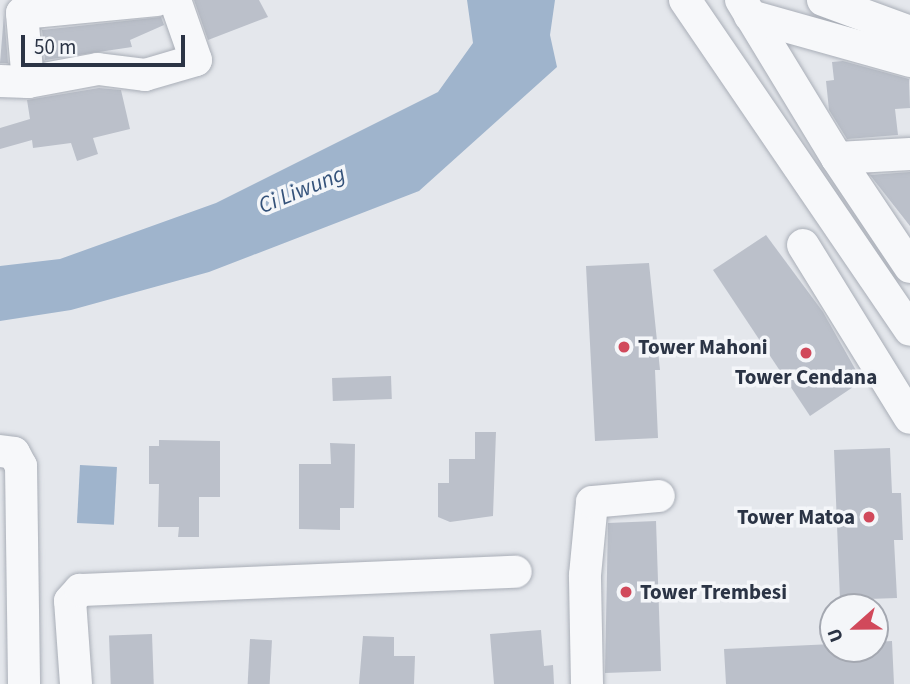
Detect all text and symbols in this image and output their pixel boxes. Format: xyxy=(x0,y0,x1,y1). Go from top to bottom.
scale bar xyxy=(24,21,189,65)
text: 50 m xyxy=(34,32,76,62)
water label: Ci Liwung xyxy=(254,160,350,220)
place label: Tower Mahoni xyxy=(638,334,768,360)
marker: Tower Mahoni xyxy=(616,339,632,355)
marker: Tower Cendana xyxy=(798,345,814,361)
place label: Tower Cendana xyxy=(735,364,877,390)
place label: Tower Matoa xyxy=(737,504,855,530)
marker: Tower Matoa xyxy=(861,509,877,525)
place label: Tower Trembesi xyxy=(640,579,787,605)
marker: Tower Trembesi xyxy=(618,584,634,600)
north arrow xyxy=(819,593,889,663)
text: U xyxy=(821,624,851,646)

